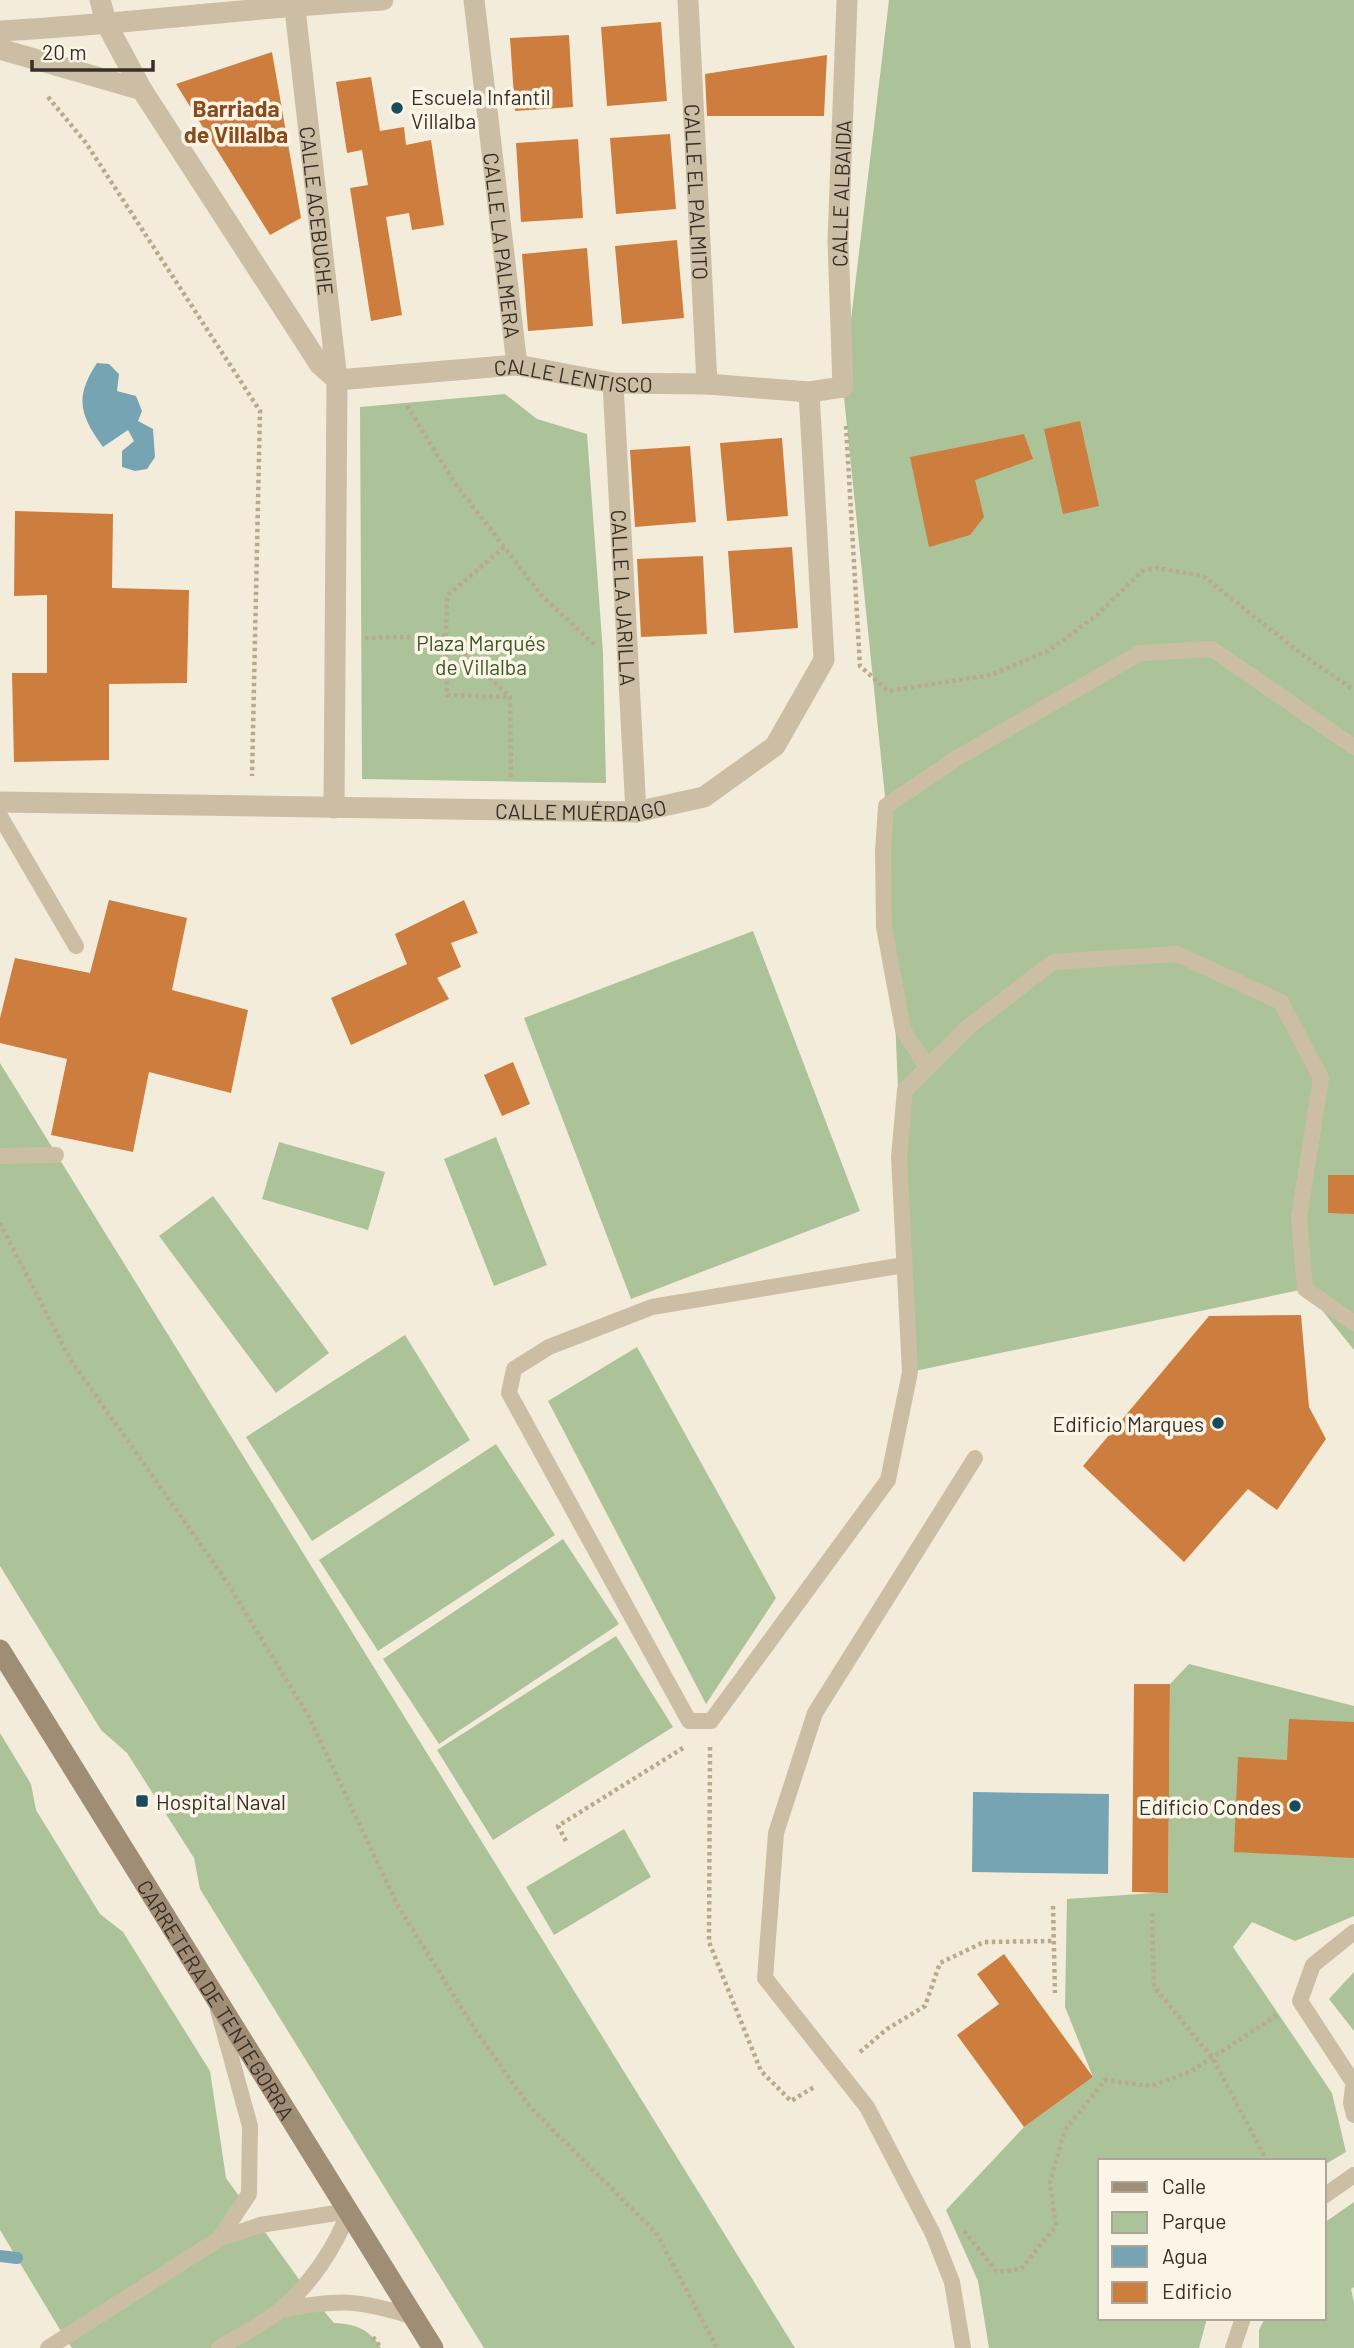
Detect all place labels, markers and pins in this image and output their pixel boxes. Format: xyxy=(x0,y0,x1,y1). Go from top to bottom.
place label: Escuela Infantil Villalba xyxy=(411,84,551,133)
marker: Escuela Infantil Villalba xyxy=(389,100,405,116)
place label: Edificio Marques xyxy=(1053,1411,1204,1436)
marker: Edificio Marques xyxy=(1210,1415,1226,1431)
place label: Hospital Naval xyxy=(156,1789,286,1814)
marker: Hospital Naval xyxy=(134,1793,150,1809)
place label: Edificio Condes xyxy=(1139,1794,1281,1819)
marker: Edificio Condes xyxy=(1287,1798,1303,1814)

